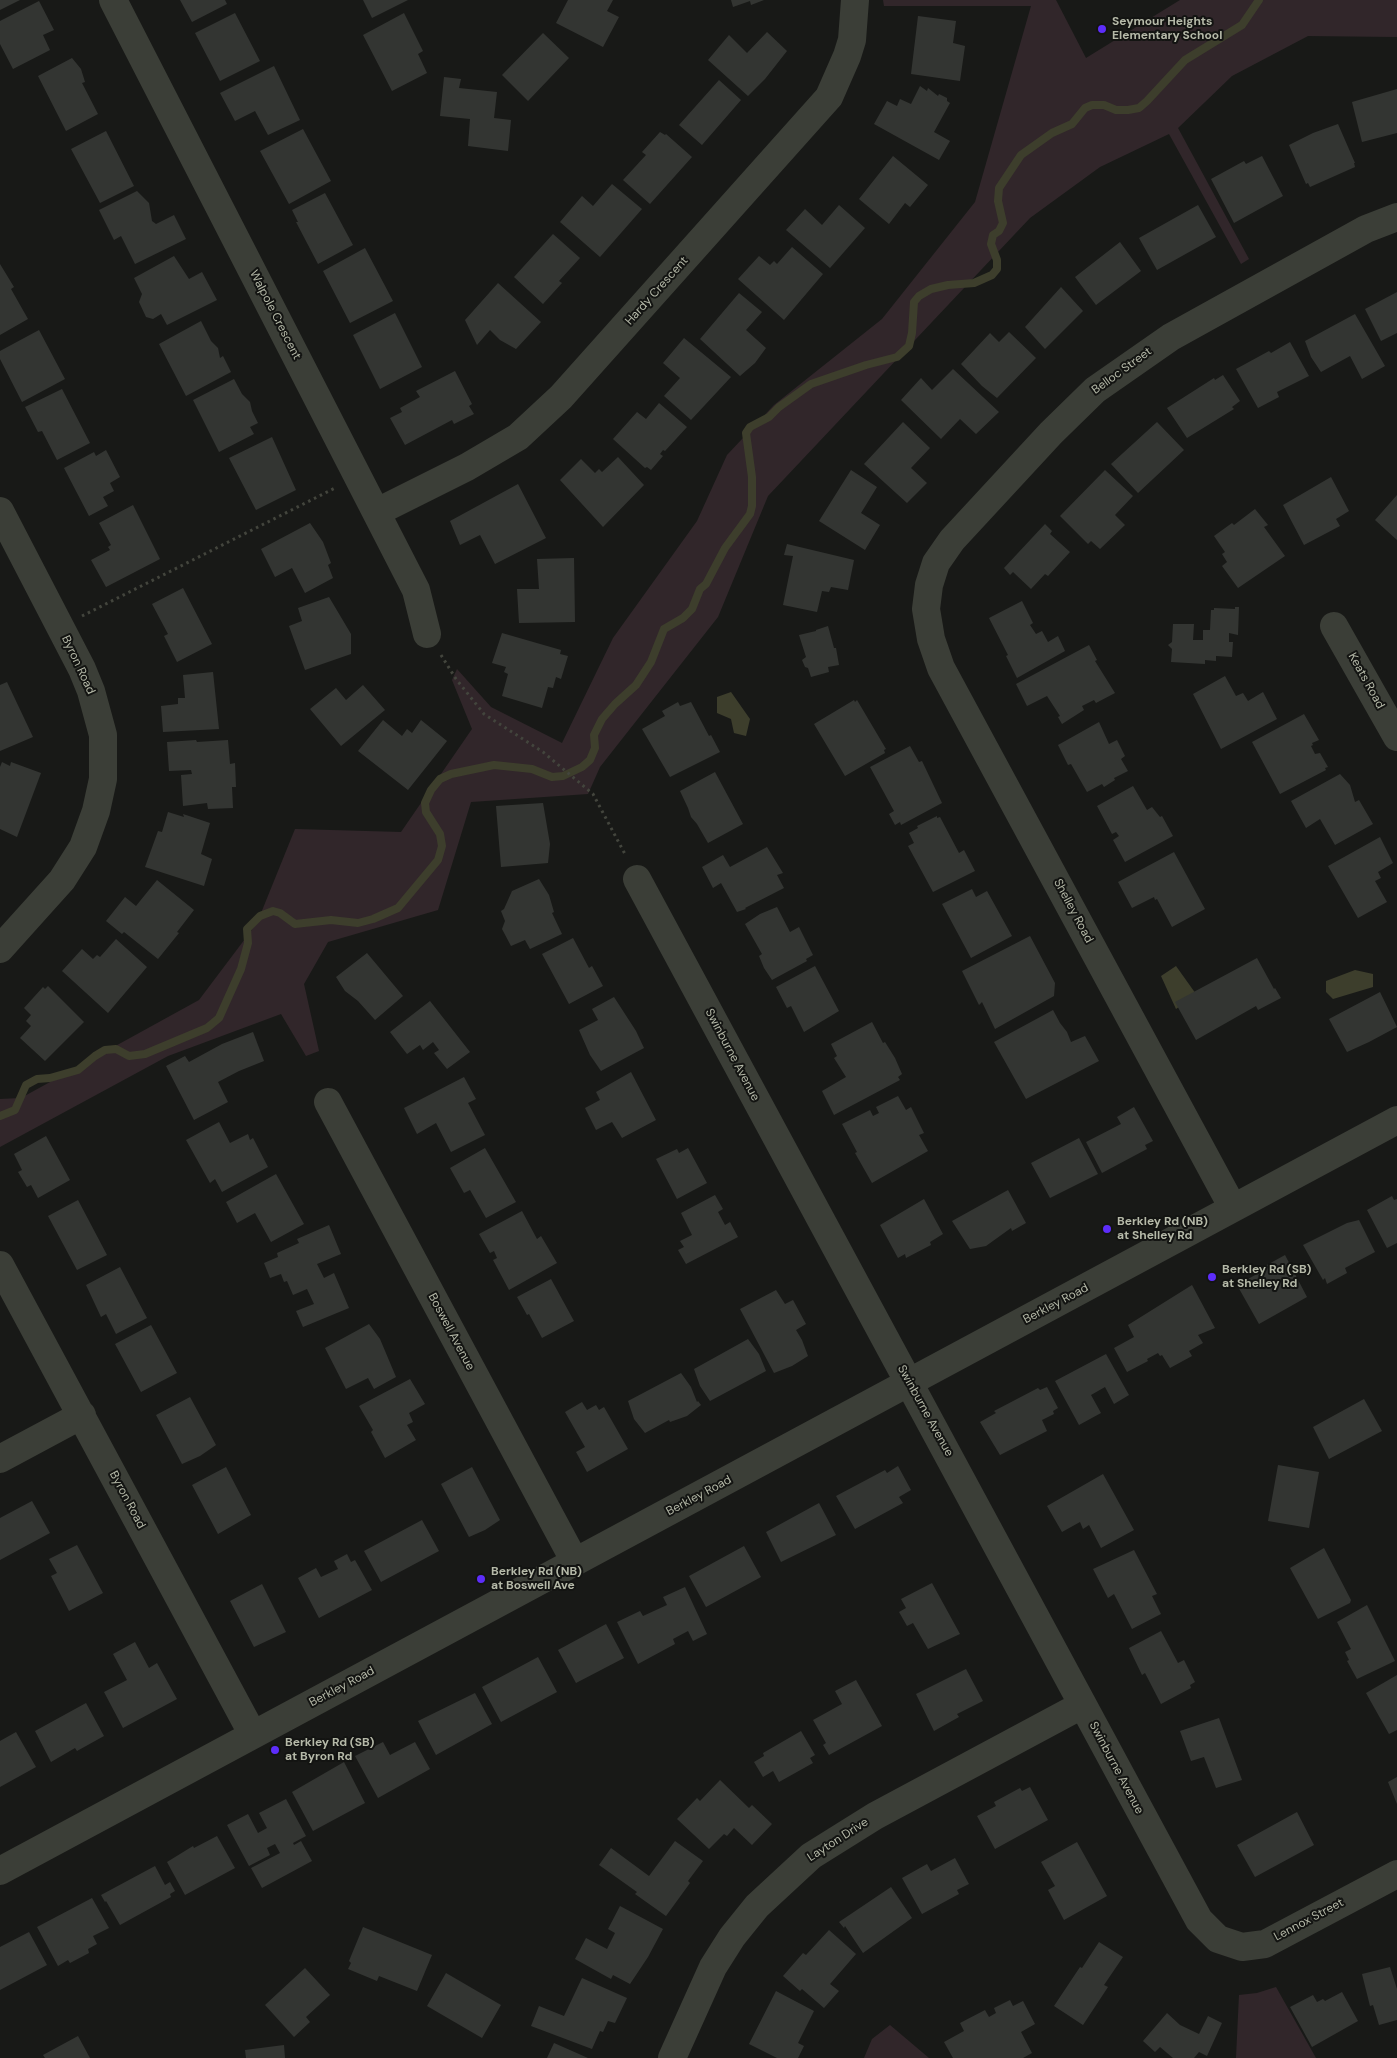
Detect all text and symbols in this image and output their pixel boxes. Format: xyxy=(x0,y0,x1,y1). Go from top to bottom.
place label: Seymour Heights Elementary School xyxy=(1112,15,1222,43)
marker: Seymour Heights Elementary School xyxy=(1096,23,1108,35)
street label: Hardy Crescent xyxy=(622,254,692,328)
street label: Walpole Crescent xyxy=(246,268,304,362)
street label: Belloc Street xyxy=(1089,344,1155,398)
street label: Byron Road xyxy=(58,633,98,697)
street label: Keats Road xyxy=(1345,651,1387,711)
street label: Shelley Road xyxy=(1050,877,1096,945)
street label: Swinburne Avenue xyxy=(702,1006,762,1104)
place label: Berkley Rd (NB) at Shelley Rd xyxy=(1117,1215,1208,1243)
marker: Berkley Rd (NB) at Shelley Rd xyxy=(1101,1223,1113,1235)
place label: Berkley Rd (SB) at Shelley Rd xyxy=(1222,1263,1311,1291)
marker: Berkley Rd (SB) at Shelley Rd xyxy=(1206,1271,1218,1283)
street label: Berkley Road xyxy=(1021,1281,1091,1327)
street label: Boswell Avenue xyxy=(425,1291,477,1373)
street label: Swinburne Avenue xyxy=(894,1363,956,1459)
street label: Byron Road xyxy=(106,1469,148,1531)
street label: Berkley Road xyxy=(664,1473,734,1519)
place label: Berkley Rd (NB) at Boswell Ave xyxy=(491,1565,582,1593)
marker: Berkley Rd (NB) at Boswell Ave xyxy=(475,1573,487,1585)
street label: Berkley Road xyxy=(307,1664,377,1710)
street label: Swinburne Avenue xyxy=(1086,1719,1146,1817)
place label: Berkley Rd (SB) at Byron Rd xyxy=(285,1736,374,1764)
marker: Berkley Rd (SB) at Byron Rd xyxy=(269,1744,281,1756)
street label: Layton Drive xyxy=(805,1815,871,1865)
street label: Lennox Street xyxy=(1272,1896,1346,1944)

